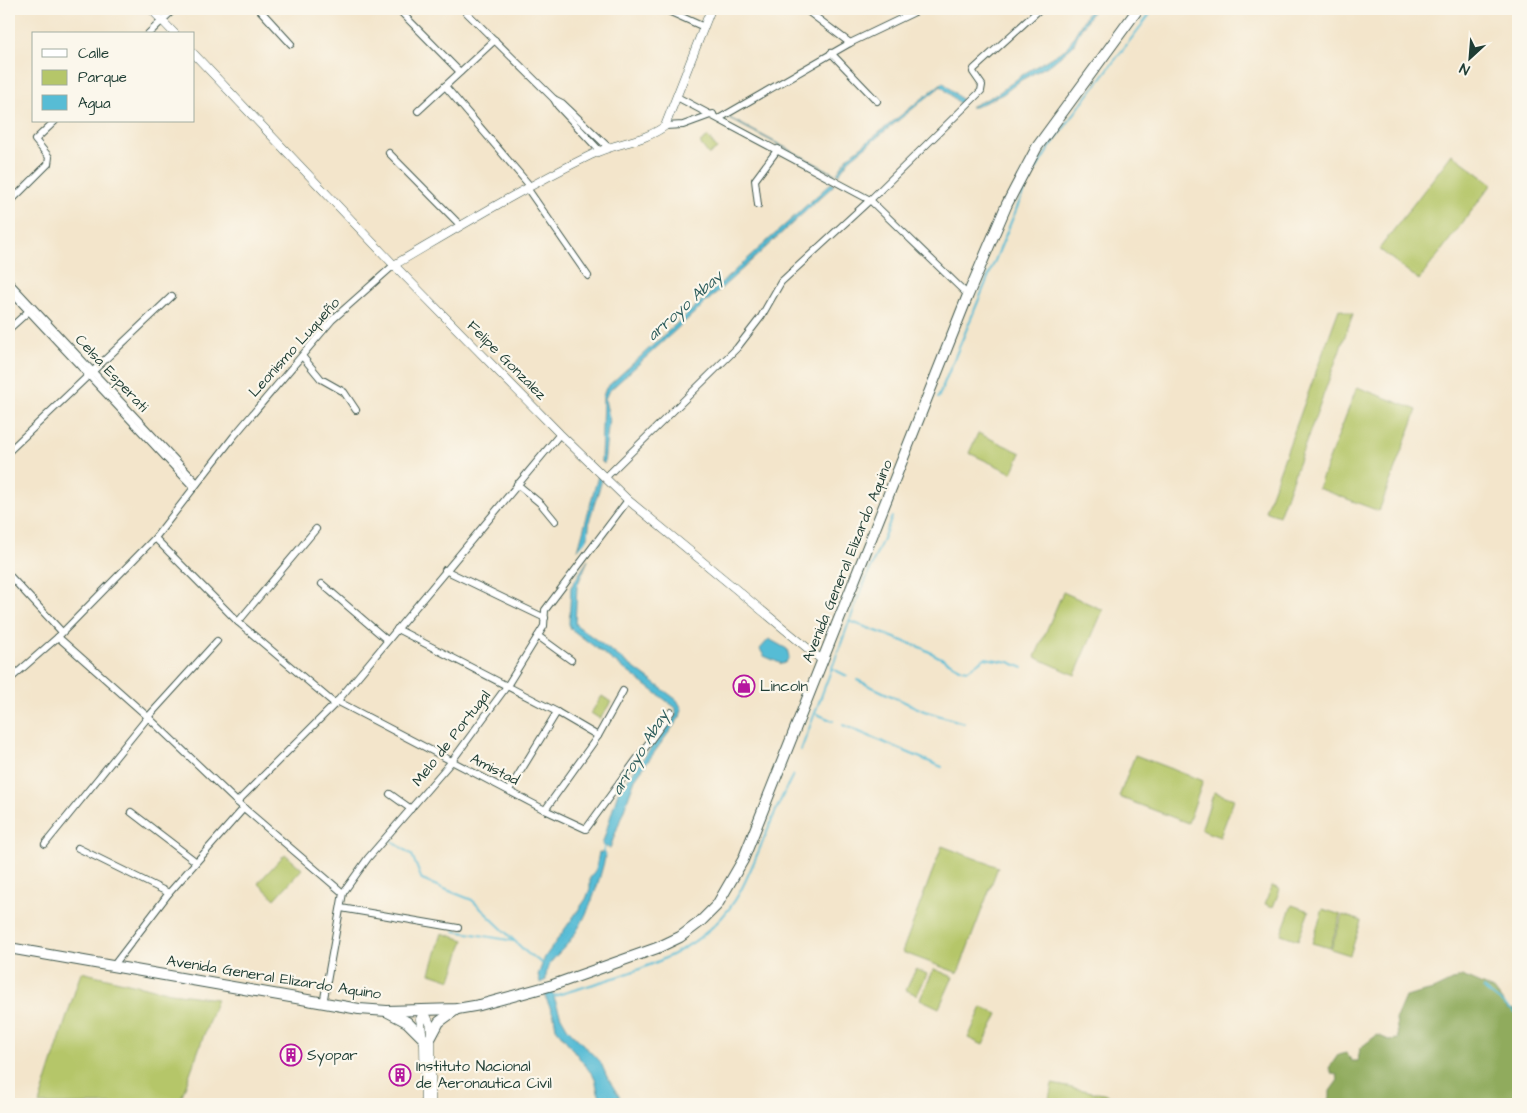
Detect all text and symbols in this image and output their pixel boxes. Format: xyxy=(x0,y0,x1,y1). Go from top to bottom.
legend xyxy=(32,32,195,122)
north arrow xyxy=(1444,32,1494,82)
text: Calle xyxy=(78,43,109,64)
text: N xyxy=(1456,58,1473,80)
text: Parque xyxy=(78,67,127,88)
text: Agua xyxy=(78,93,111,115)
water label: arroyo Abay xyxy=(642,264,730,346)
street label: Leonismo Luqueño xyxy=(244,292,345,402)
street label: Felipe Gonzalez xyxy=(462,316,552,405)
street label: Celsa Esperati xyxy=(70,330,154,417)
street label: Avenida General Elizardo Aquino xyxy=(797,456,898,666)
shop icon: Lincoln xyxy=(732,674,756,698)
place label: Lincoln xyxy=(760,676,808,697)
street label: Melo de Portugal xyxy=(407,686,496,791)
water label: arroyo Abay xyxy=(606,704,676,799)
street label: Amistad xyxy=(467,748,523,791)
street label: Avenida General Elizardo Aquino xyxy=(165,950,383,1005)
building icon: Syopar xyxy=(279,1043,303,1067)
place label: Syopar xyxy=(307,1045,358,1067)
place label: Instituto Nacional de Aeronautica Civil xyxy=(416,1056,552,1094)
building icon: Instituto Nacional de Aeronautica Civil xyxy=(388,1063,412,1087)

